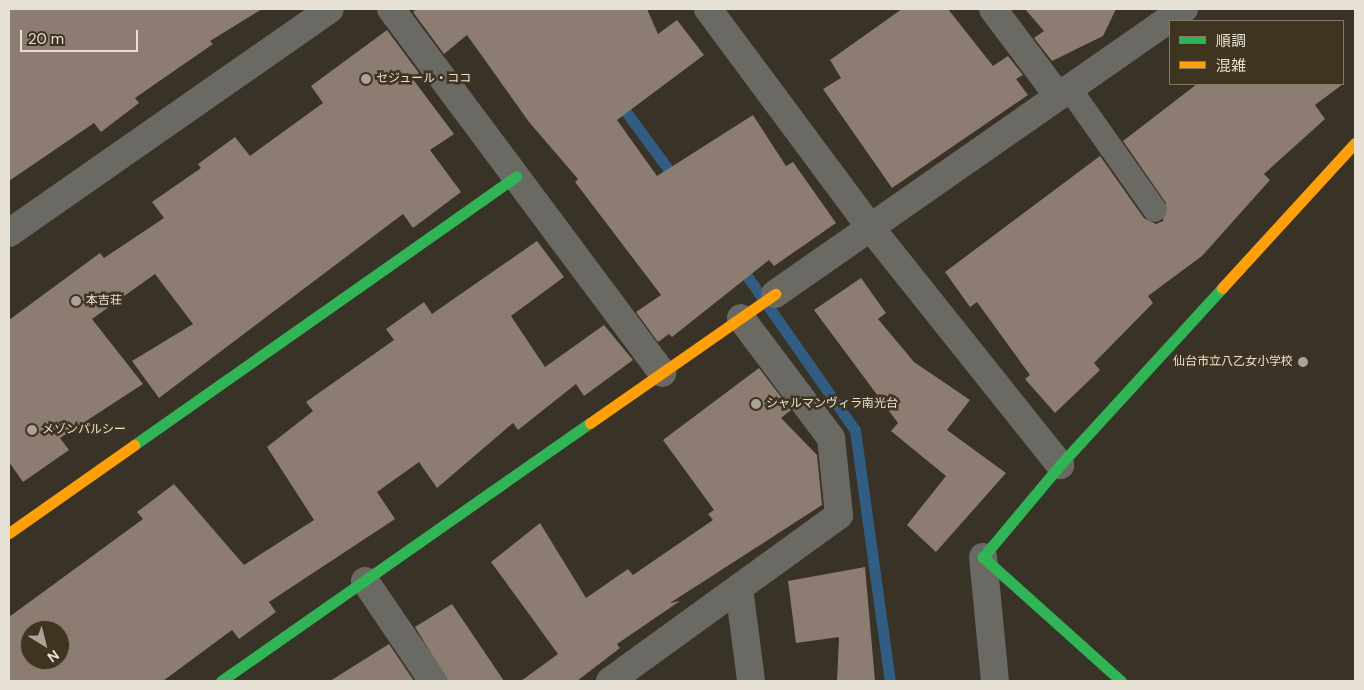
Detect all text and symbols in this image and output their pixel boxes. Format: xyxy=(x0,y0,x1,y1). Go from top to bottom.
scale bar xyxy=(22,20,140,52)
legend xyxy=(1169,20,1344,85)
text: 20 m xyxy=(28,29,64,49)
text: 順調 xyxy=(1216,31,1246,51)
text: 混雑 xyxy=(1216,56,1246,76)
place label: セジュール・ココ xyxy=(376,72,472,86)
marker: セジュール・ココ xyxy=(360,73,372,85)
place label: 本吉荘 xyxy=(86,294,122,308)
marker: 本吉荘 xyxy=(70,295,82,307)
place label: 仙台市立八乙女小学校 xyxy=(1173,355,1293,369)
marker: 仙台市立八乙女小学校 xyxy=(1297,356,1309,368)
place label: シャルマンヴィラ南光台 xyxy=(766,397,898,411)
marker: シャルマンヴィラ南光台 xyxy=(750,398,762,410)
place label: メゾンパルシー xyxy=(42,423,126,437)
marker: メゾンパルシー xyxy=(26,424,38,436)
north arrow xyxy=(20,620,70,670)
text: N xyxy=(44,646,63,667)

